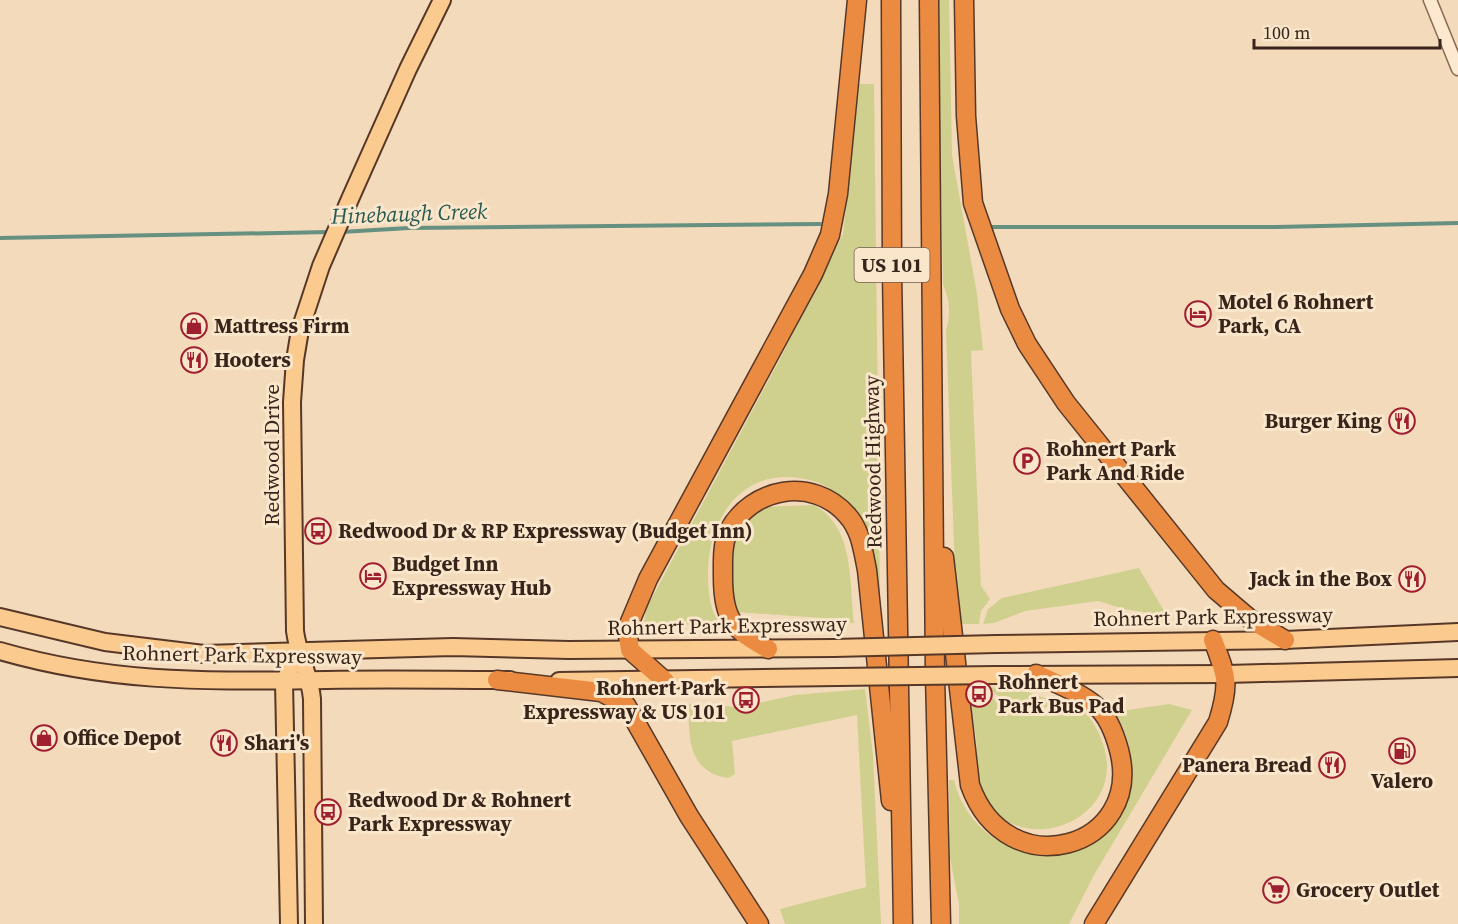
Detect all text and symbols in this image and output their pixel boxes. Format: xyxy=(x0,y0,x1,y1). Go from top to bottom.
scale bar xyxy=(1254,12,1440,50)
text: 100 m xyxy=(1263,20,1310,45)
water label: Hinebaugh Creek xyxy=(329,195,488,231)
road number: US 101 xyxy=(854,248,930,282)
place label: Motel 6 Rohnert Park, CA xyxy=(1218,287,1374,340)
hotel icon: Motel 6 Rohnert Park, CA xyxy=(1183,299,1213,329)
shop icon: Mattress Firm xyxy=(179,311,209,341)
place label: Mattress Firm xyxy=(214,311,350,340)
restaurant icon: Hooters xyxy=(179,345,209,375)
place label: Hooters xyxy=(214,345,291,374)
street label: Redwood Highway xyxy=(856,375,889,549)
street label: Redwood Drive xyxy=(257,384,286,526)
place label: Burger King xyxy=(1265,406,1383,435)
restaurant icon: Burger King xyxy=(1387,406,1417,436)
place label: Rohnert Park Park And Ride xyxy=(1046,434,1185,487)
parking icon: Rohnert Park Park And Ride xyxy=(1012,446,1042,476)
bus stop icon: Redwood Dr & RP Expressway (Budget Inn) xyxy=(303,516,333,546)
place label: Redwood Dr & RP Expressway (Budget Inn) xyxy=(338,516,753,545)
place label: Budget Inn Expressway Hub xyxy=(392,549,551,602)
hotel icon: Budget Inn Expressway Hub xyxy=(358,561,388,591)
place label: Jack in the Box xyxy=(1247,564,1392,593)
restaurant icon: Jack in the Box xyxy=(1397,564,1427,594)
street label: Rohnert Park Expressway xyxy=(1093,600,1333,633)
street label: Rohnert Park Expressway xyxy=(607,609,847,642)
street label: Rohnert Park Expressway xyxy=(122,638,362,671)
place label: Rohnert Park Bus Pad xyxy=(998,667,1125,720)
place label: Rohnert Park Expressway & US 101 xyxy=(523,673,726,726)
bus stop icon: Rohnert Park Bus Pad xyxy=(964,679,994,709)
bus stop icon: Rohnert Park Expressway & US 101 xyxy=(731,685,761,715)
shop icon: Office Depot xyxy=(29,723,59,753)
place label: Office Depot xyxy=(63,723,182,752)
restaurant icon: Shari's xyxy=(209,728,239,758)
place label: Shari's xyxy=(244,728,310,757)
fuel station icon: Valero xyxy=(1387,736,1417,766)
place label: Panera Bread xyxy=(1182,750,1313,779)
restaurant icon: Panera Bread xyxy=(1317,750,1347,780)
place label: Valero xyxy=(1371,766,1433,795)
place label: Redwood Dr & Rohnert Park Expressway xyxy=(348,785,571,838)
bus stop icon: Redwood Dr & Rohnert Park Expressway xyxy=(313,797,343,827)
supermarket icon: Grocery Outlet xyxy=(1261,875,1291,905)
place label: Grocery Outlet xyxy=(1296,875,1440,904)

